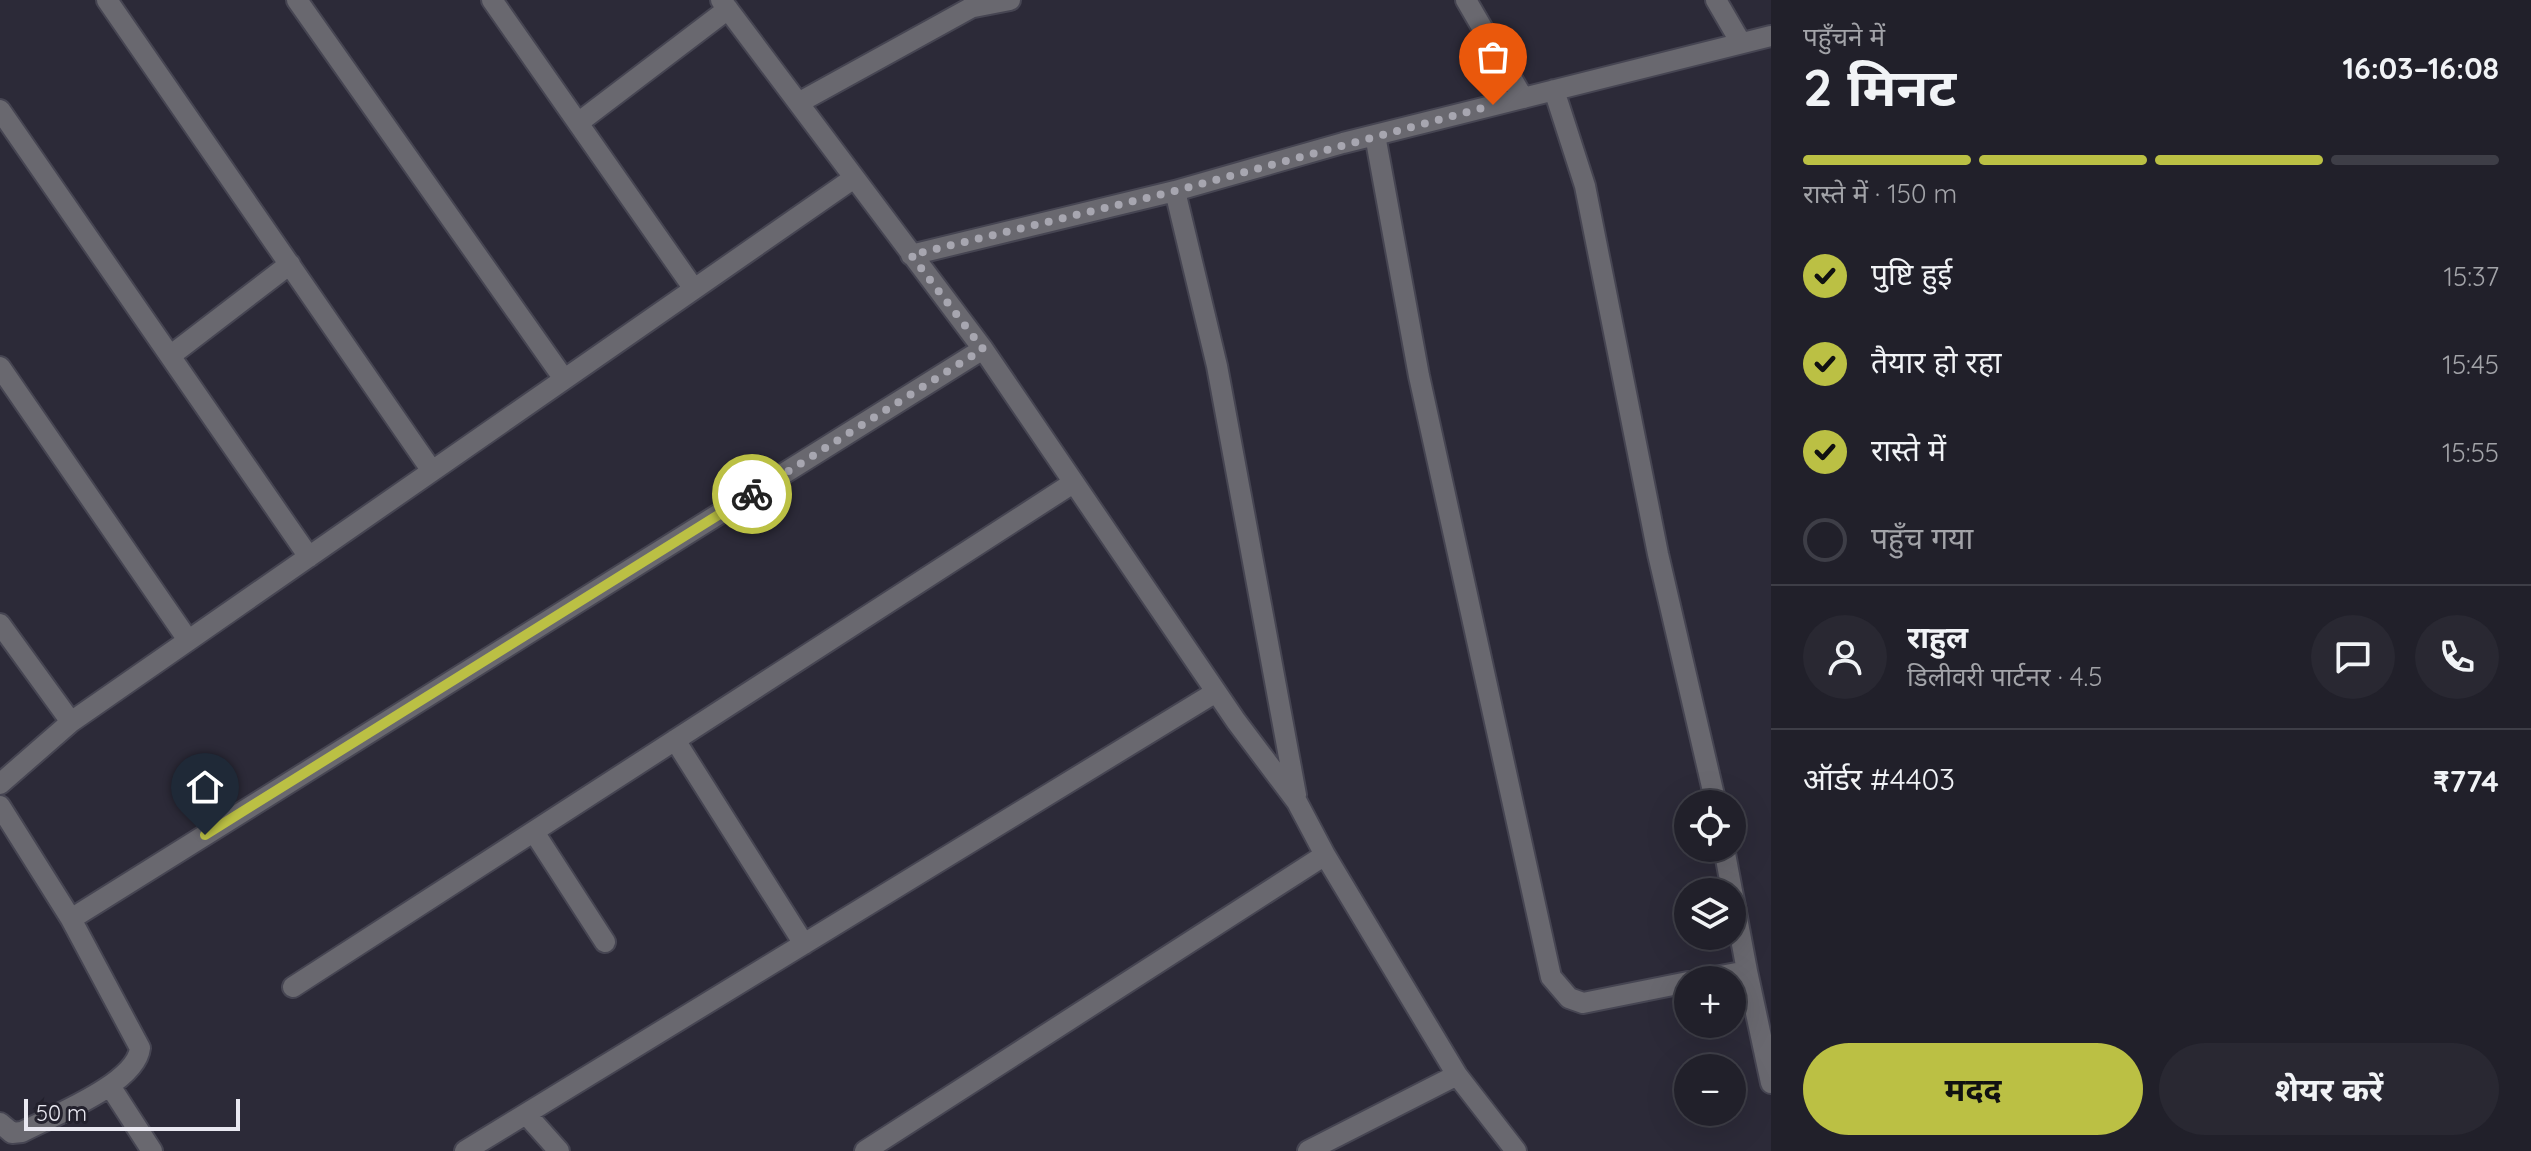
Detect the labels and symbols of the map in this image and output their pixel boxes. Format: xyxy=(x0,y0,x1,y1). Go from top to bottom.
pin xyxy=(1459,23,1527,105)
courier xyxy=(712,454,792,534)
pin xyxy=(171,753,239,835)
scale bar xyxy=(24,1095,240,1131)

